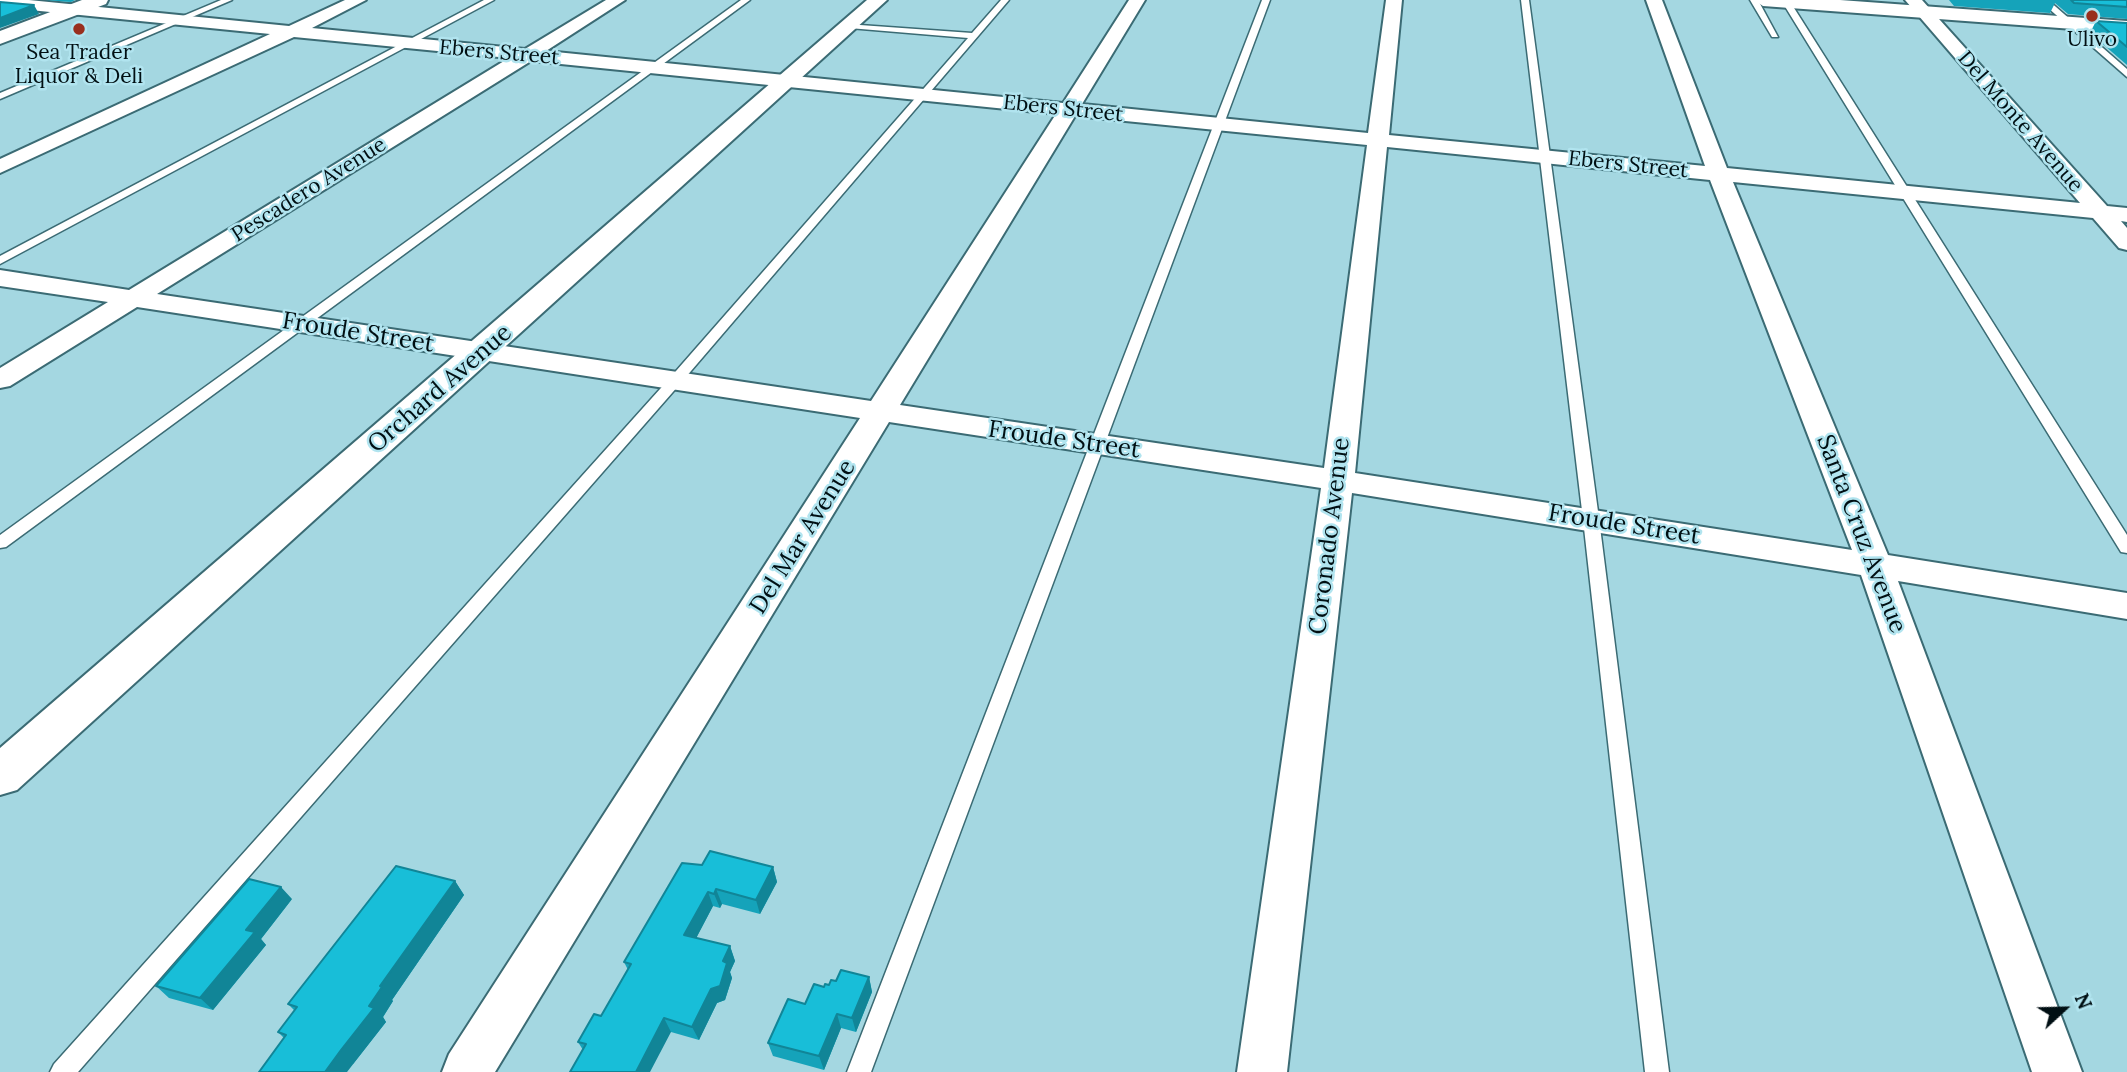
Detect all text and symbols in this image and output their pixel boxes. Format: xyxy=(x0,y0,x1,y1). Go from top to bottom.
marker: Ulivo xyxy=(2084,8,2100,24)
marker: Sea Trader Liquor & Deli xyxy=(71,21,87,37)
place label: Ulivo xyxy=(2067,27,2117,53)
street label: Ebers Street xyxy=(438,35,560,71)
place label: Sea Trader Liquor & Deli xyxy=(15,40,143,90)
street label: Del Monte Avenue xyxy=(1952,46,2088,198)
street label: Ebers Street xyxy=(1002,90,1124,128)
street label: Pescadero Avenue xyxy=(227,132,391,248)
street label: Ebers Street xyxy=(1567,146,1689,184)
street label: Froude Street xyxy=(280,307,436,359)
street label: Orchard Avenue xyxy=(362,319,518,459)
street label: Froude Street xyxy=(986,415,1142,465)
street label: Santa Cruz Avenue xyxy=(1810,431,1912,637)
street label: Coronado Avenue xyxy=(1304,436,1356,636)
street label: Del Mar Avenue xyxy=(744,455,862,619)
street label: Froude Street xyxy=(1546,499,1702,551)
north arrow xyxy=(2029,974,2099,1044)
text: N xyxy=(2070,990,2097,1012)

